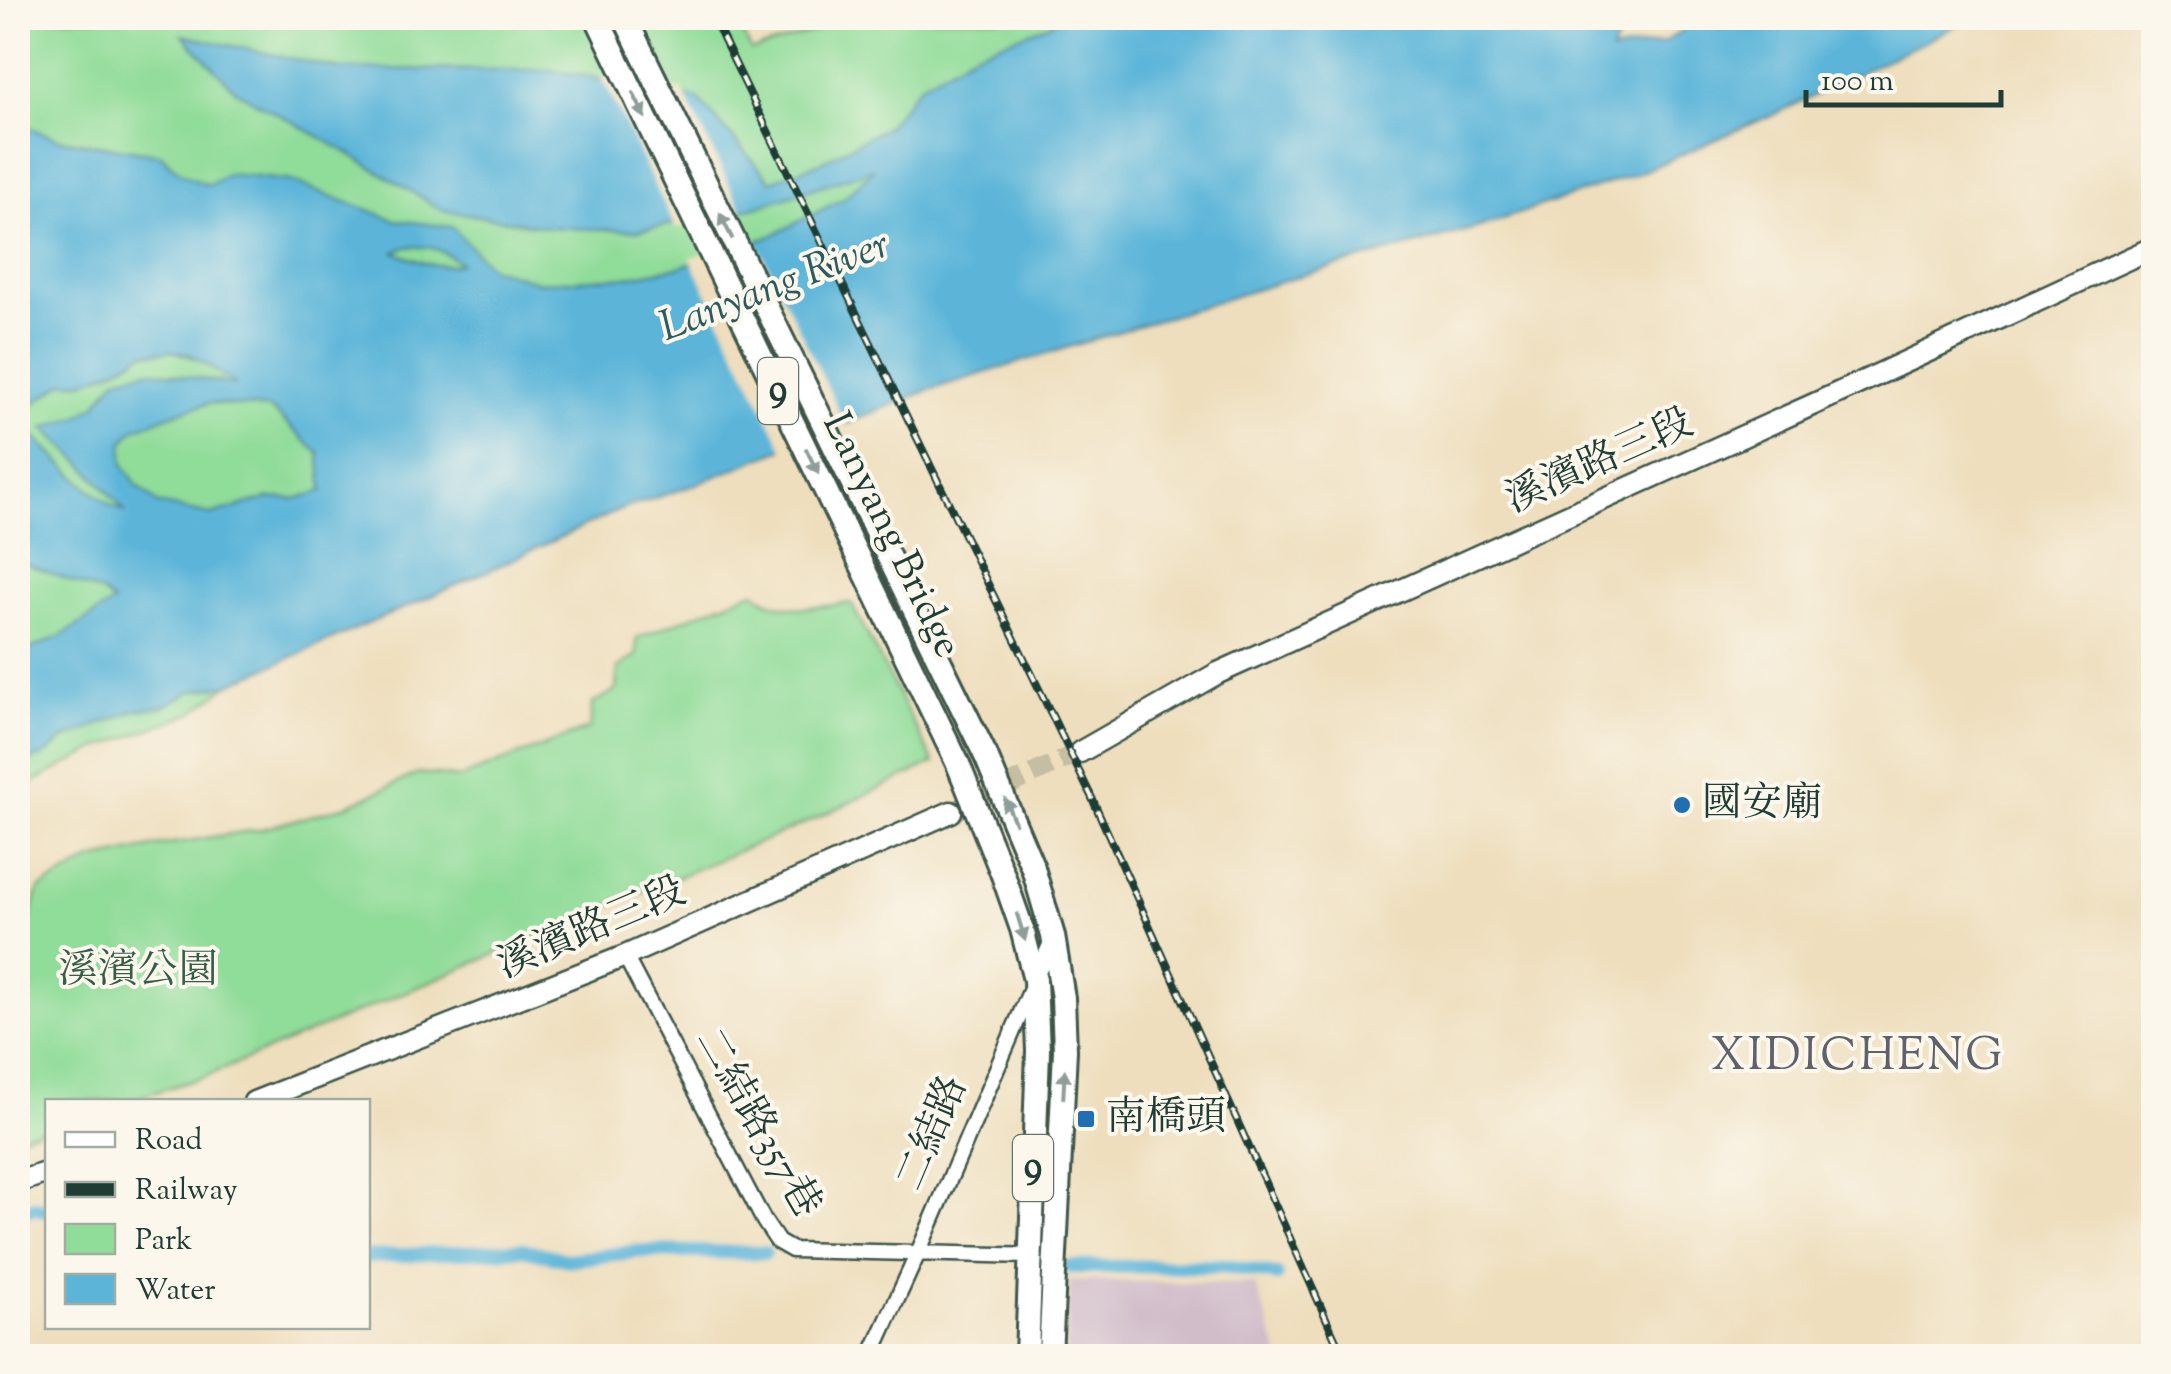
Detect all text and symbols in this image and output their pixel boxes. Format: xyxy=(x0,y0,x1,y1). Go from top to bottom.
scale bar xyxy=(1806,45,2001,107)
text: 100 m xyxy=(1821,61,1894,104)
one-way arrow xyxy=(631,91,648,120)
one-way arrow xyxy=(718,212,735,241)
water label: Lanyang River xyxy=(651,217,899,359)
road number: 9 xyxy=(758,358,798,424)
street label: 溪濱路三段 xyxy=(1497,396,1703,530)
street label: Lanyang Bridge xyxy=(806,404,974,668)
one-way arrow xyxy=(803,446,820,475)
place label: 國安廟 xyxy=(1702,777,1822,834)
marker: 國安廟 xyxy=(1671,794,1693,816)
one-way arrow xyxy=(1002,796,1018,826)
street label: 溪濱路三段 xyxy=(489,865,695,995)
one-way arrow xyxy=(1014,912,1029,943)
park label: 溪濱公園 xyxy=(58,944,218,1001)
street label: 二結路357巷 xyxy=(679,1019,833,1229)
district label: XIDICHENG xyxy=(1711,1026,2005,1091)
street label: 二結路 xyxy=(884,1068,984,1200)
one-way arrow xyxy=(1056,1068,1072,1100)
place label: 南橋頭 xyxy=(1106,1091,1226,1148)
legend xyxy=(45,1099,370,1329)
marker: 南橋頭 xyxy=(1075,1108,1097,1130)
text: Road xyxy=(135,1120,202,1163)
road number: 9 xyxy=(1013,1135,1053,1201)
text: Railway xyxy=(135,1170,238,1213)
text: Park xyxy=(135,1220,192,1263)
text: Water xyxy=(135,1270,216,1313)

